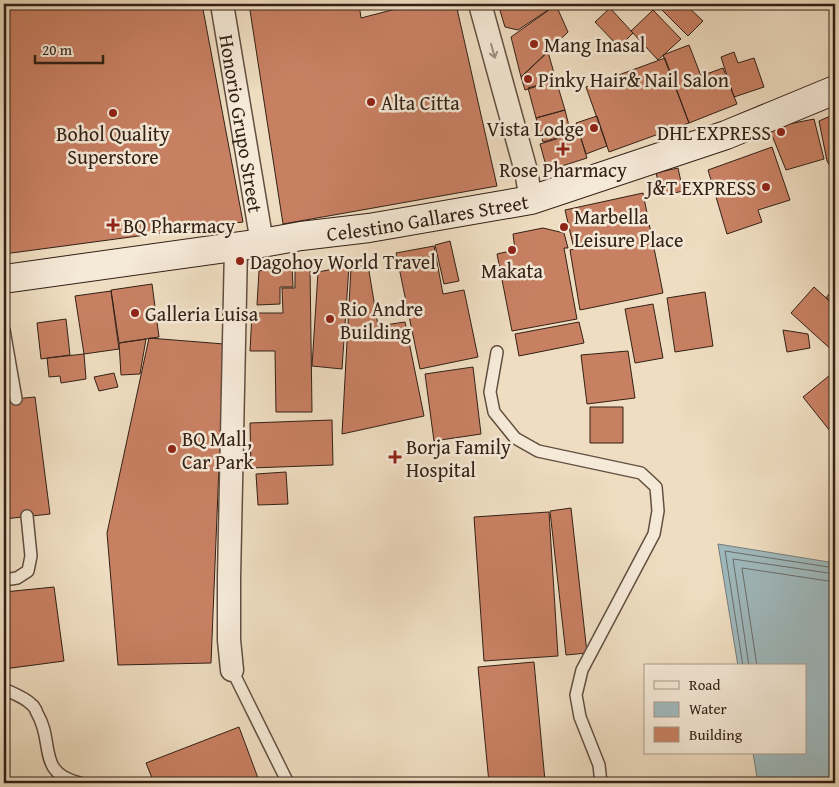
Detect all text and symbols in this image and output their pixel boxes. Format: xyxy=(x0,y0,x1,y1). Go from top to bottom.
place label: Mang Inasal xyxy=(544,30,646,59)
scale bar xyxy=(35,32,102,64)
street label: Honorio Grupo Street xyxy=(213,32,271,215)
marker: Mang Inasal xyxy=(528,38,540,50)
text: 20 m xyxy=(42,39,73,60)
one-way arrow xyxy=(489,42,498,58)
place label: Pinky Hair& Nail Salon xyxy=(538,65,729,94)
marker: Pinky Hair& Nail Salon xyxy=(522,73,534,85)
place label: Alta Citta xyxy=(381,88,460,117)
marker: Alta Citta xyxy=(365,96,377,108)
marker: Bohol Quality Superstore xyxy=(107,107,119,119)
place label: Vista Lodge xyxy=(486,114,584,143)
place label: DHL EXPRESS xyxy=(657,118,771,147)
place label: Bohol Quality Superstore xyxy=(56,119,170,171)
marker: Vista Lodge xyxy=(588,122,600,134)
marker: DHL EXPRESS xyxy=(775,126,787,138)
marker: Rose Pharmacy xyxy=(557,143,569,155)
place label: Rose Pharmacy xyxy=(499,155,627,184)
place label: J&T EXPRESS xyxy=(643,173,756,202)
marker: J&T EXPRESS xyxy=(760,181,772,193)
street label: Celestino Gallares Street xyxy=(325,186,531,247)
place label: Marbella Leisure Place xyxy=(574,202,683,254)
place label: BQ Pharmacy xyxy=(123,211,235,240)
marker: BQ Pharmacy xyxy=(107,219,119,231)
marker: Marbella Leisure Place xyxy=(558,221,570,233)
marker: Makata xyxy=(506,244,518,256)
place label: Dagohoy World Travel xyxy=(250,247,436,276)
marker: Dagohoy World Travel xyxy=(234,255,246,267)
place label: Makata xyxy=(481,256,544,285)
place label: Rio Andre Building xyxy=(340,294,423,346)
place label: Galleria Luisa xyxy=(145,299,259,328)
marker: Galleria Luisa xyxy=(129,307,141,319)
marker: Rio Andre Building xyxy=(324,313,336,325)
place label: BQ Mall, Car Park xyxy=(182,424,254,476)
place label: Borja Family Hospital xyxy=(406,432,511,484)
marker: BQ Mall, Car Park xyxy=(166,443,178,455)
marker: Borja Family Hospital xyxy=(388,450,402,464)
legend xyxy=(644,664,806,754)
text: Road xyxy=(689,674,720,695)
text: Water xyxy=(689,698,727,719)
text: Building xyxy=(689,724,743,745)

